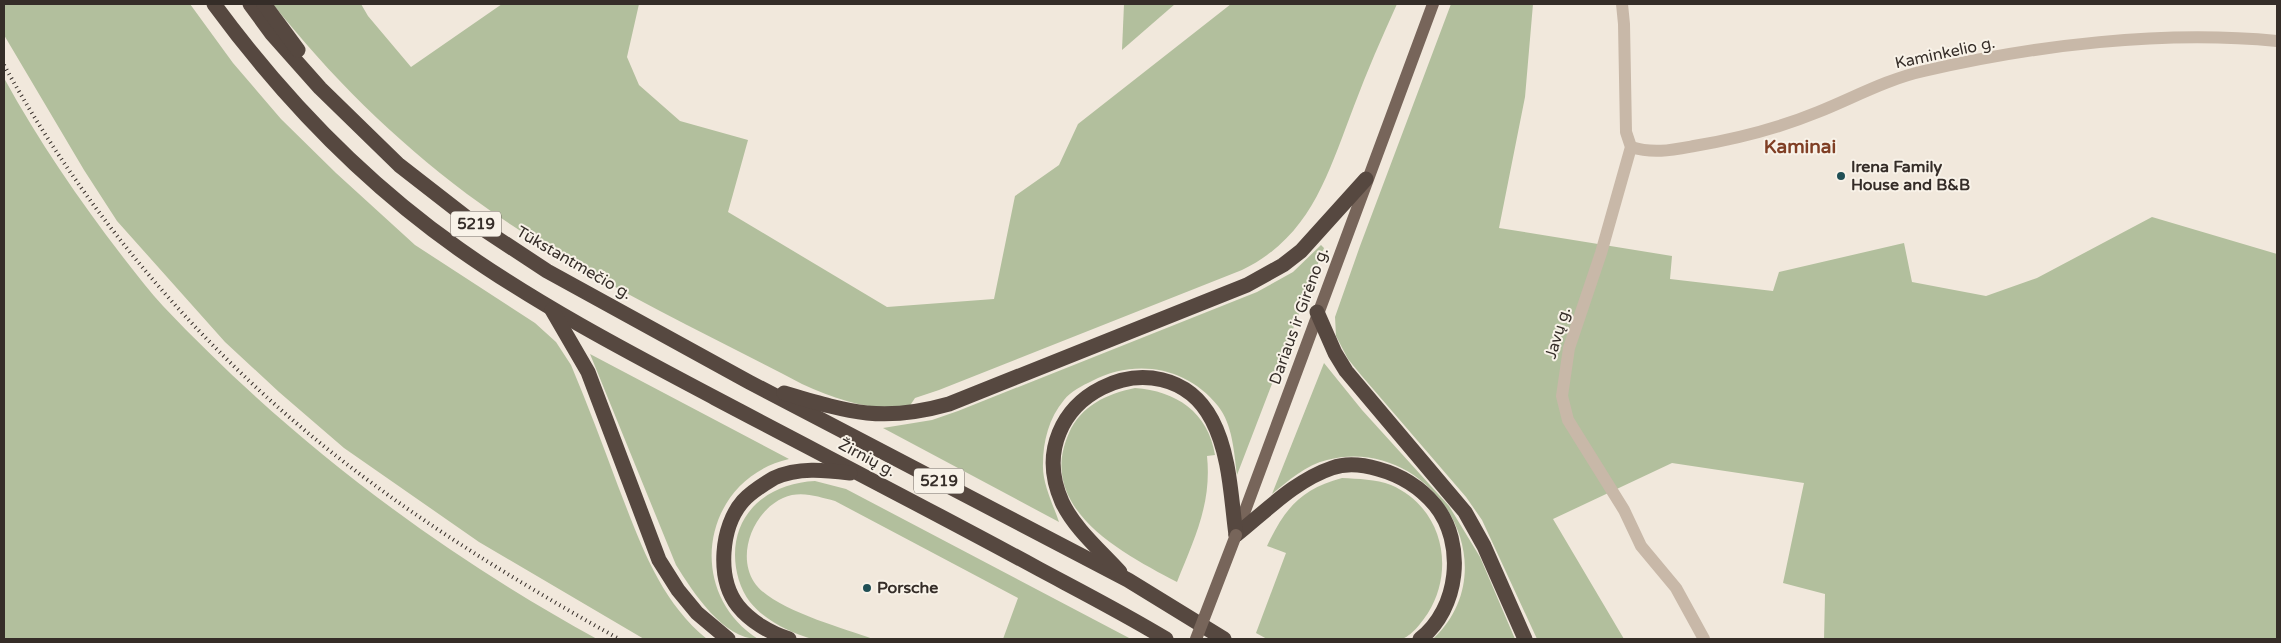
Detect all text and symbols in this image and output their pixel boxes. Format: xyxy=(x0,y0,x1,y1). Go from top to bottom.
street label: Kaminkelio g. xyxy=(1893,33,1997,73)
district label: Kaminai xyxy=(1764,136,1836,158)
place label: Irena Family House and B&B xyxy=(1851,157,1970,195)
marker: Irena Family House and B&B xyxy=(1835,170,1847,182)
road number: 5219 xyxy=(451,212,501,236)
street label: Tūkstantmečio g. xyxy=(513,222,635,304)
street label: Dariaus ir Girėno g. xyxy=(1265,245,1333,387)
street label: Javų g. xyxy=(1541,305,1575,361)
street label: Žirnių g. xyxy=(835,435,899,481)
road number: 5219 xyxy=(914,468,964,494)
place label: Porsche xyxy=(877,578,938,598)
marker: Porsche xyxy=(861,582,873,594)

